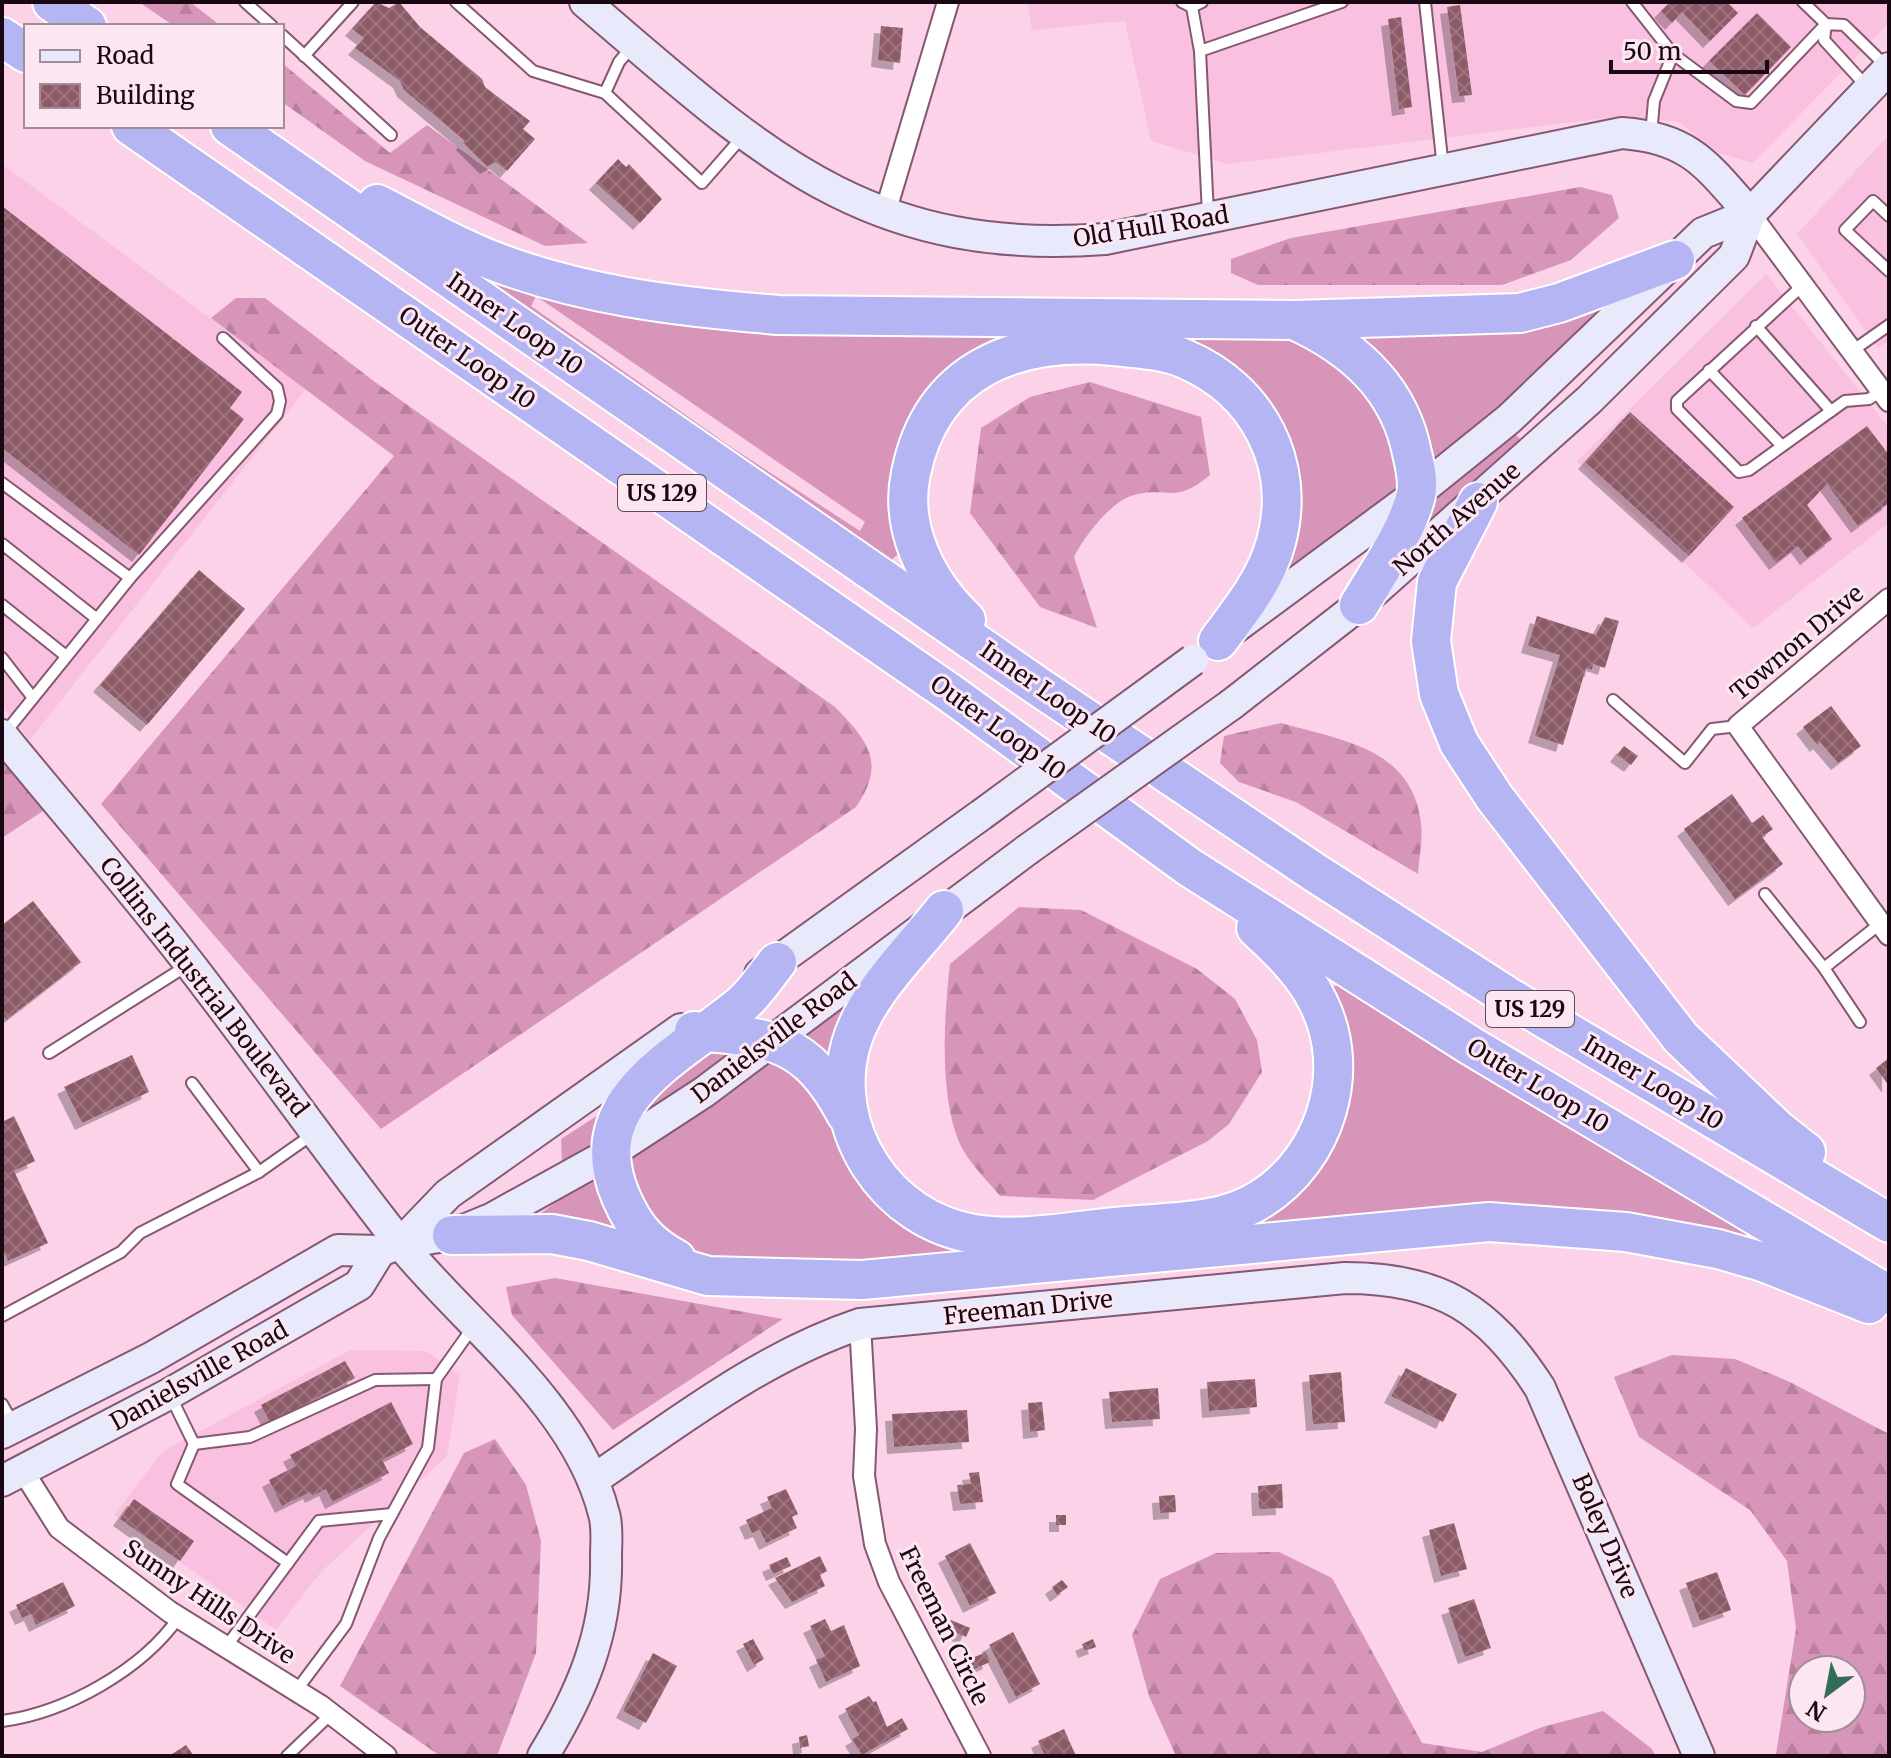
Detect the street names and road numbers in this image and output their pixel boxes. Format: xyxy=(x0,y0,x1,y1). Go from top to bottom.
street label: Old Hull Road xyxy=(1071,199,1231,254)
street label: Inner Loop 10 xyxy=(441,265,589,382)
street label: Outer Loop 10 xyxy=(393,299,542,416)
street label: North Avenue xyxy=(1387,455,1526,582)
road number: US 129 xyxy=(618,475,706,511)
street label: Townon Drive xyxy=(1724,578,1870,707)
street label: Inner Loop 10 xyxy=(974,634,1122,751)
street label: Outer Loop 10 xyxy=(924,668,1072,787)
street label: Collins Industrial Boulevard xyxy=(93,850,316,1123)
street label: Danielsville Road xyxy=(685,965,862,1110)
road number: US 129 xyxy=(1486,991,1574,1027)
street label: Inner Loop 10 xyxy=(1577,1028,1729,1137)
street label: Outer Loop 10 xyxy=(1462,1031,1615,1140)
street label: Freeman Drive xyxy=(942,1283,1114,1332)
street label: Danielsville Road xyxy=(104,1314,293,1437)
street label: Boley Drive xyxy=(1565,1469,1646,1603)
street label: Sunny Hills Drive xyxy=(117,1532,301,1671)
street label: Freeman Circle xyxy=(893,1541,996,1710)

